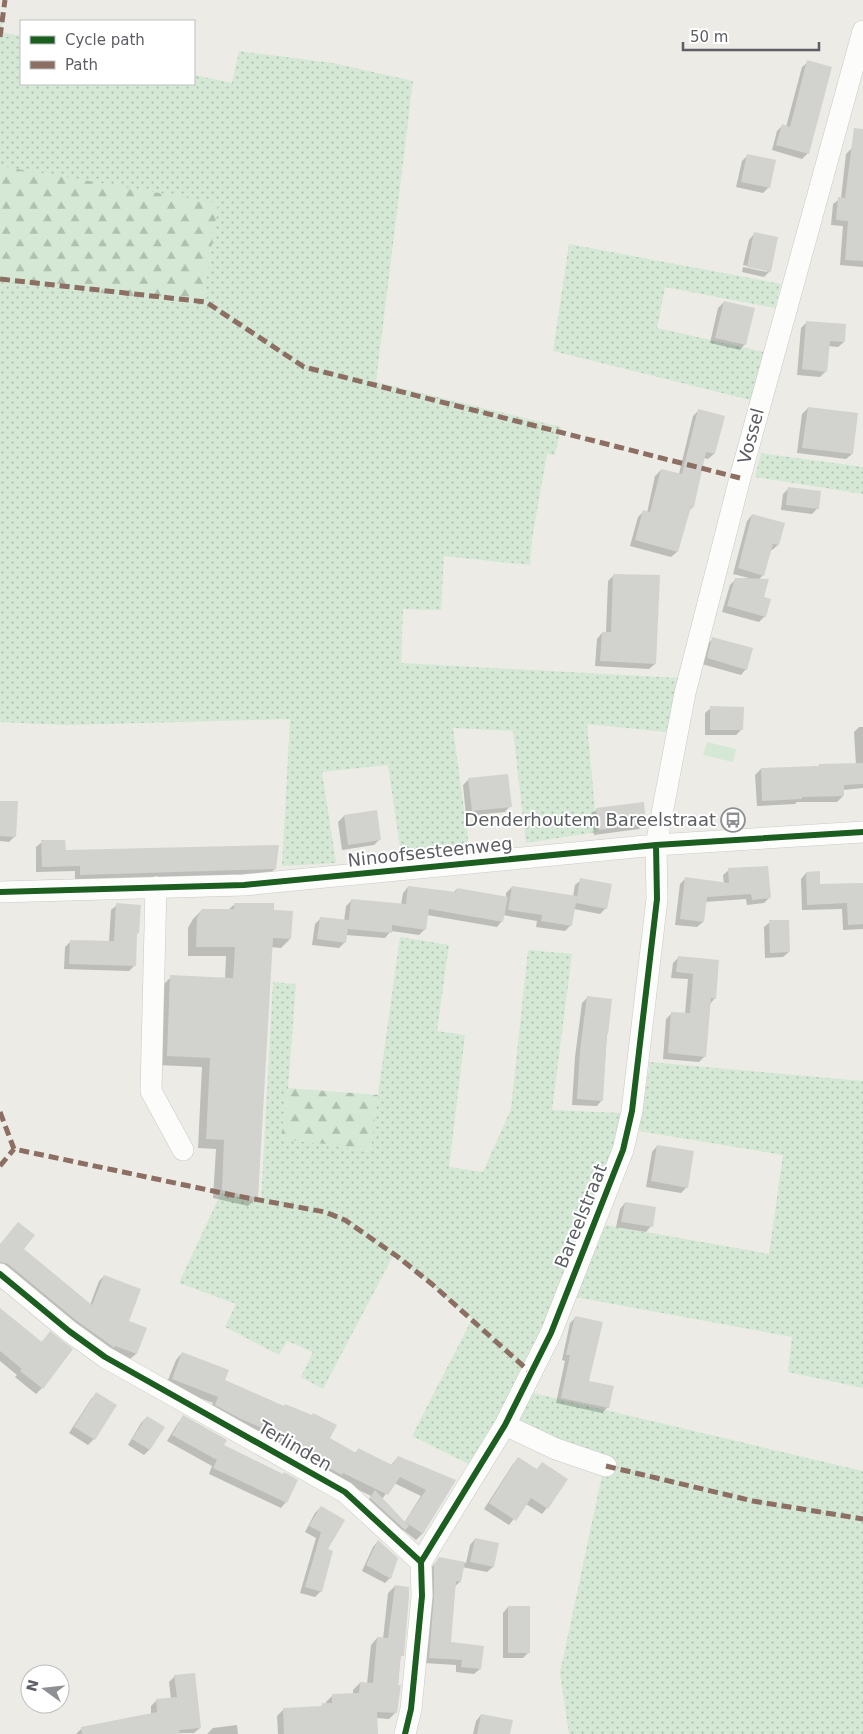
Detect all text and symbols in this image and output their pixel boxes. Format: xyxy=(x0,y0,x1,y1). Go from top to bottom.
legend xyxy=(20,20,195,85)
scale bar xyxy=(683,20,819,52)
text: 50 m xyxy=(690,28,728,46)
text: Cycle path xyxy=(65,31,145,49)
text: Path xyxy=(65,56,98,74)
street label: Vossel xyxy=(733,406,768,466)
bus stop icon: Denderhoutem Bareelstraat xyxy=(720,807,746,833)
place label: Denderhoutem Bareelstraat xyxy=(464,809,716,830)
street label: Ninoofsesteenweg xyxy=(346,832,514,871)
street label: Bareelstraat xyxy=(550,1161,611,1271)
street label: Terlinden xyxy=(254,1416,336,1475)
north arrow xyxy=(20,1664,70,1714)
text: N xyxy=(23,1678,42,1693)

